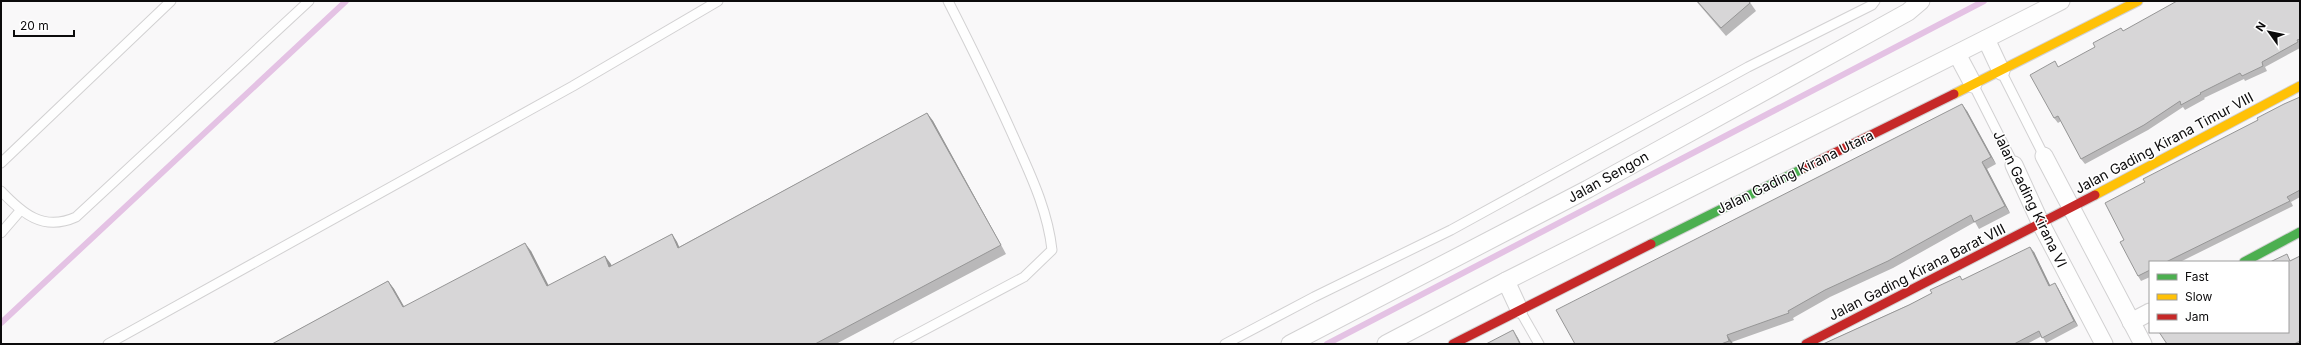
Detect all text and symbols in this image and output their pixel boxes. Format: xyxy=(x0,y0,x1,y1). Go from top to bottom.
scale bar xyxy=(14,12,74,38)
north arrow xyxy=(2249,12,2289,52)
text: 20 m xyxy=(20,18,49,33)
text: N xyxy=(2252,19,2269,34)
street label: Jalan Gading Kirana Timur VIII xyxy=(2072,88,2256,197)
street label: Jalan Gading Kirana Utara xyxy=(1713,126,1876,217)
street label: Jalan Gading Kirana VI xyxy=(1990,128,2071,270)
street label: Jalan Sengon xyxy=(1564,147,1651,206)
street label: Jalan Gading Kirana Barat VIII xyxy=(1825,219,2008,324)
legend xyxy=(2149,261,2289,333)
text: Fast xyxy=(2185,269,2209,284)
text: Slow xyxy=(2185,289,2213,304)
text: Jam xyxy=(2185,309,2209,324)

